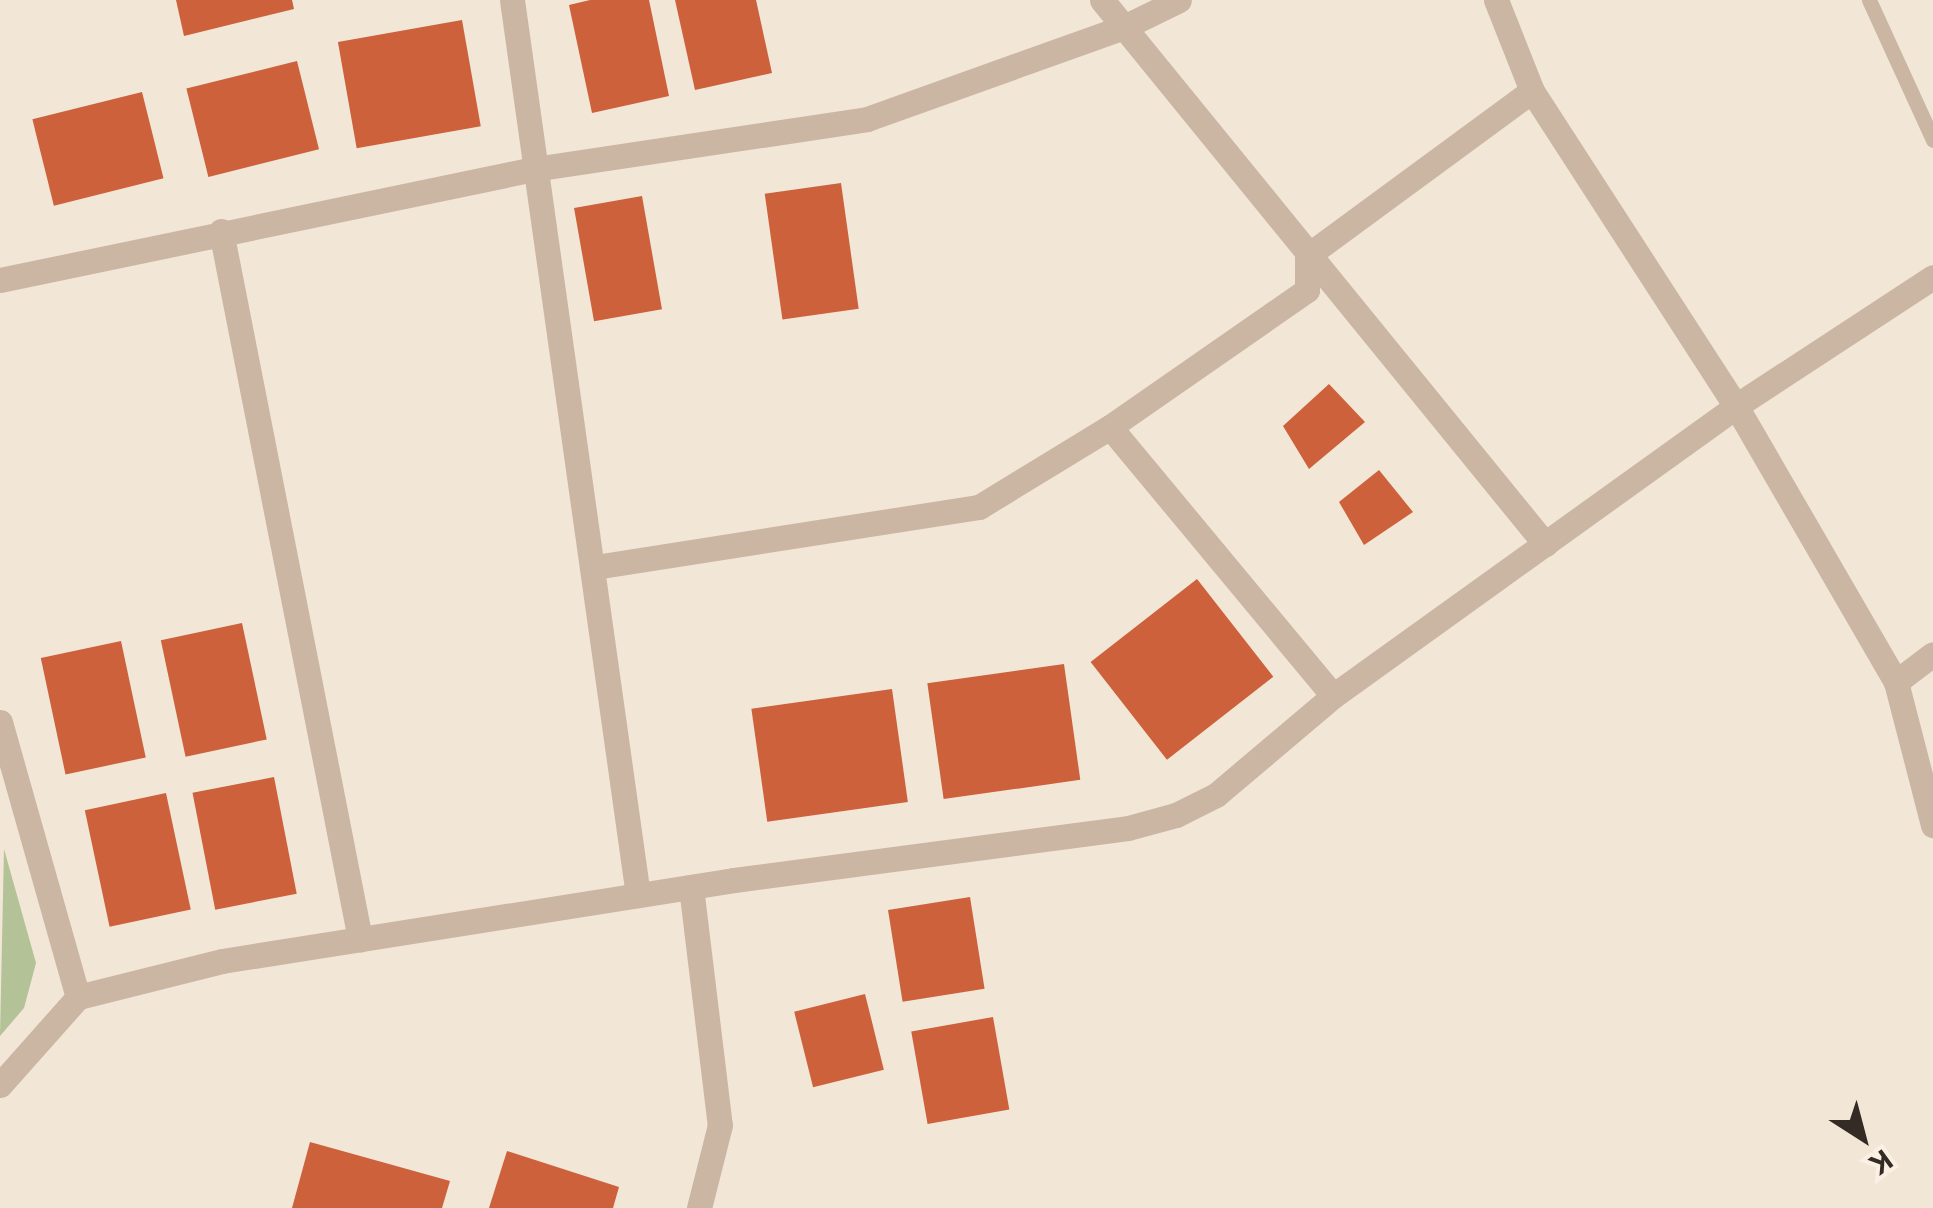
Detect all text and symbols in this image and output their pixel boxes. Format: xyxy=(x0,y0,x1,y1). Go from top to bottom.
north arrow xyxy=(1813,1088,1913,1188)
text: K xyxy=(1863,1143,1899,1182)

